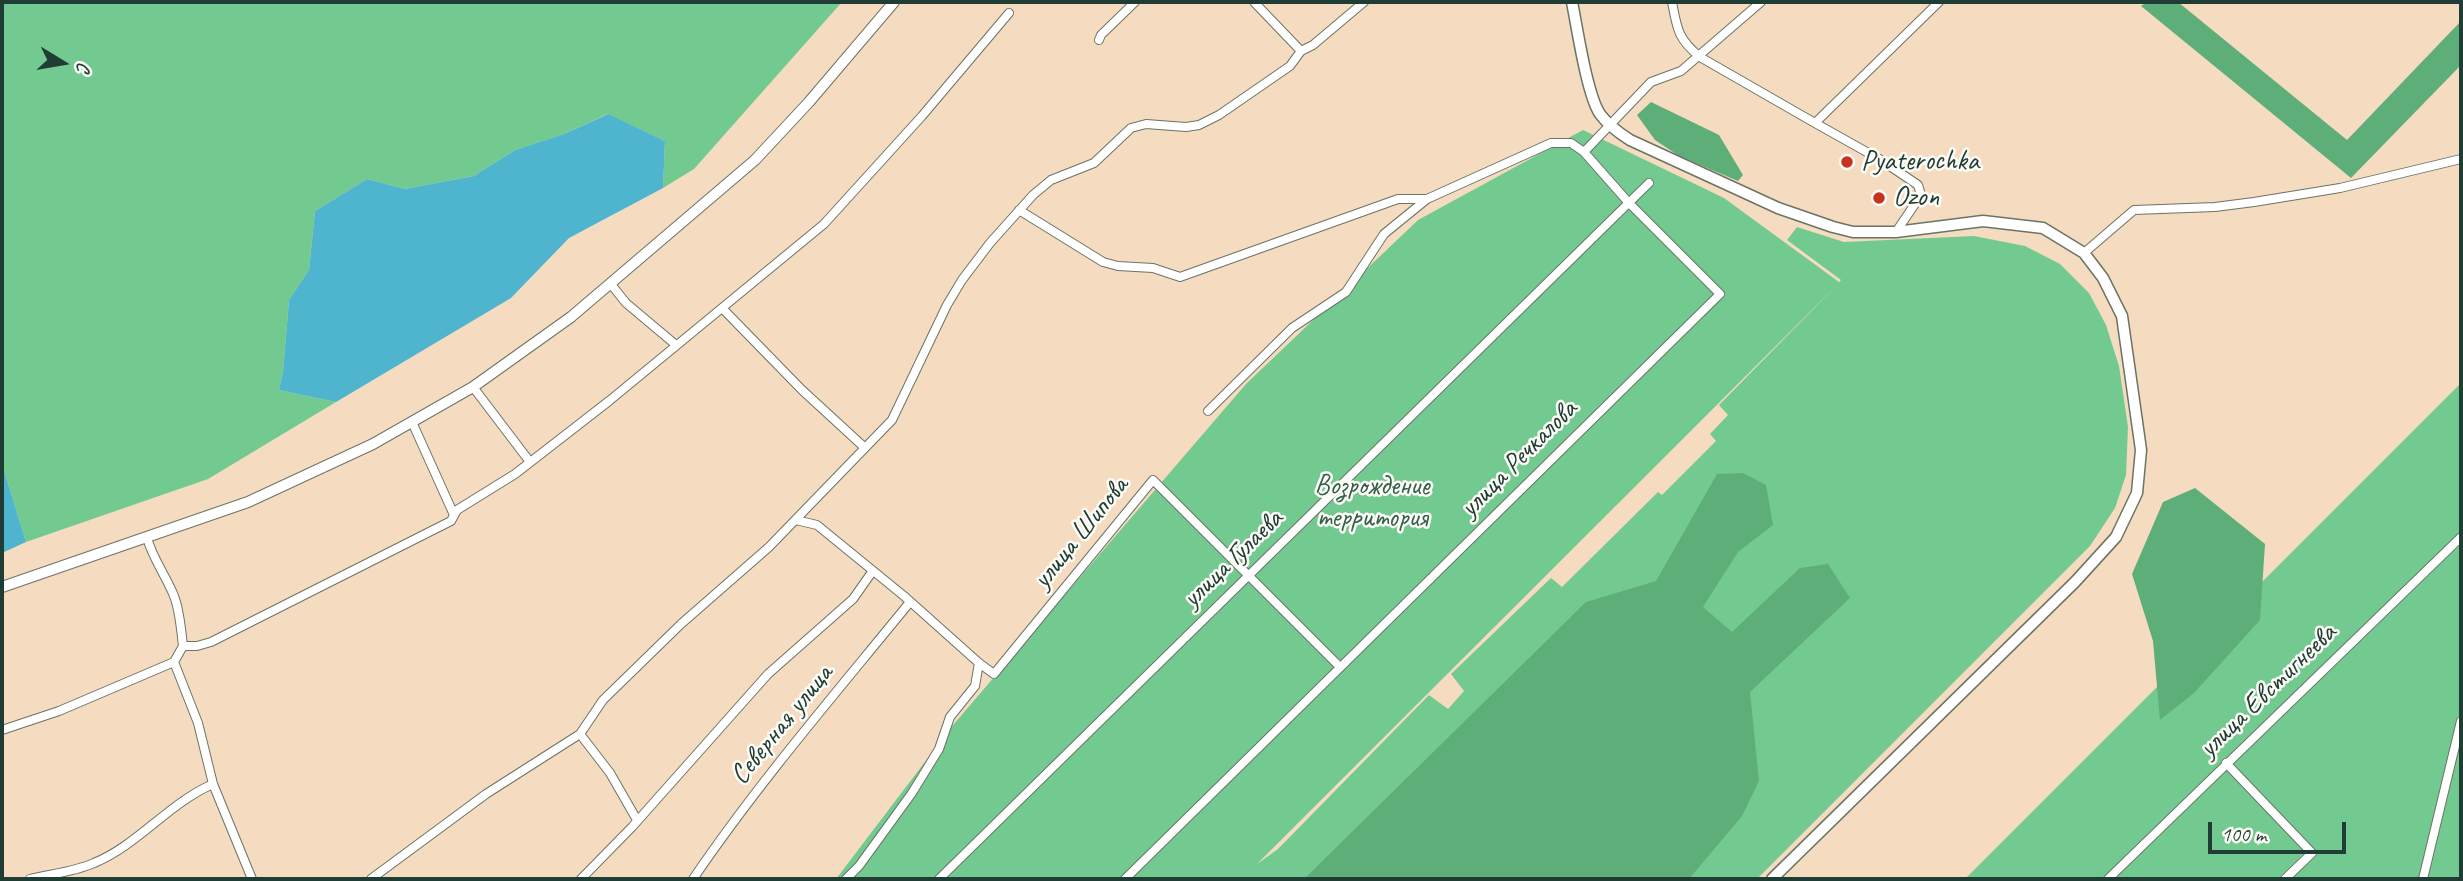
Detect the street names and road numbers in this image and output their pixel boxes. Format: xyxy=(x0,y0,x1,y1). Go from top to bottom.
street label: улица Речкалова xyxy=(1453,393,1585,525)
street label: улица Шипова xyxy=(1026,470,1136,596)
street label: улица Гулаева xyxy=(1176,503,1290,615)
street label: улица Евстигнеева xyxy=(2192,617,2344,765)
street label: Северная улица xyxy=(723,658,841,792)

